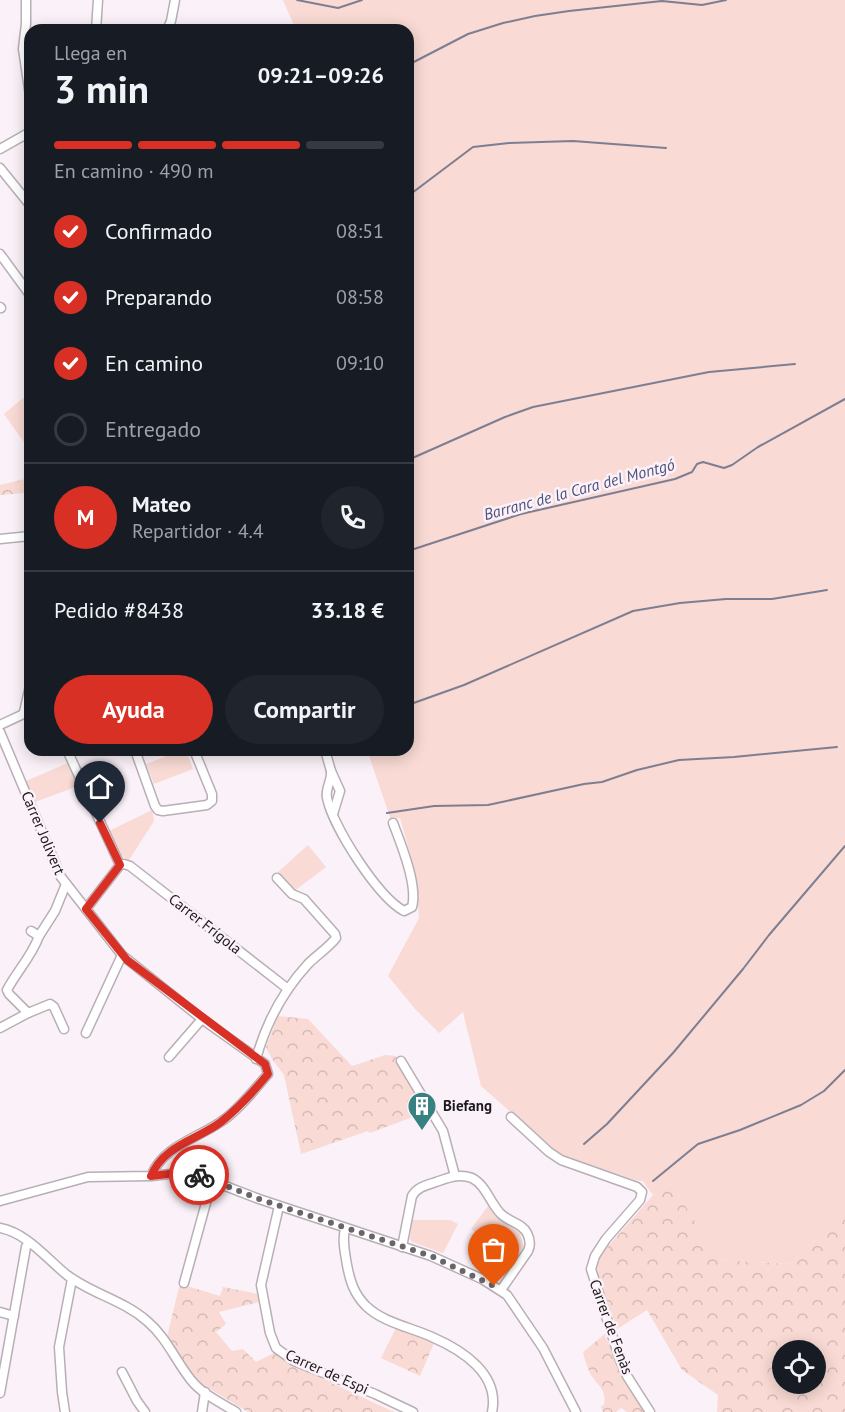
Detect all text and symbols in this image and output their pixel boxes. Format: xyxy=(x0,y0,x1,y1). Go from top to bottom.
text: Llega en xyxy=(54,40,127,66)
text: 09:21–09:26 xyxy=(258,61,384,89)
text: 3 min xyxy=(54,63,149,114)
text: En camino · 490 m xyxy=(54,158,214,184)
icon: check xyxy=(54,215,87,248)
text: Confirmado xyxy=(105,217,212,245)
text: 08:51 xyxy=(336,218,384,244)
icon: check xyxy=(54,281,87,314)
text: Preparando xyxy=(105,283,212,311)
text: 08:58 xyxy=(336,284,384,310)
icon: check xyxy=(54,347,87,380)
text: En camino xyxy=(105,349,203,377)
text: 09:10 xyxy=(336,350,384,376)
text: Entregado xyxy=(105,415,201,443)
water label: Barranc de la Cara del Montgó xyxy=(481,454,677,524)
button: phone xyxy=(321,486,384,549)
text: Mateo xyxy=(132,490,191,518)
text: M xyxy=(77,503,94,531)
text: Repartidor · 4.4 xyxy=(132,518,264,544)
text: Pedido #8438 xyxy=(54,596,184,624)
text: 33.18 € xyxy=(311,596,384,624)
button: Ayuda xyxy=(54,675,213,744)
button: Compartir xyxy=(225,675,384,744)
pin xyxy=(74,761,125,823)
icon: home xyxy=(83,770,116,803)
street label: Carrer Jolivert xyxy=(17,788,70,877)
street label: Carrer Frígola xyxy=(165,889,246,958)
building icon: Biefang xyxy=(406,1090,438,1132)
place label: Biefang xyxy=(443,1096,492,1115)
courier xyxy=(169,1145,229,1205)
icon: bike xyxy=(183,1159,216,1192)
pin xyxy=(468,1224,519,1286)
icon: bag xyxy=(477,1233,510,1266)
street label: Carrer de Fenàs xyxy=(585,1277,637,1377)
map controls xyxy=(772,1340,826,1394)
button: locate xyxy=(772,1340,826,1394)
street label: Carrer de Espi xyxy=(283,1345,372,1398)

